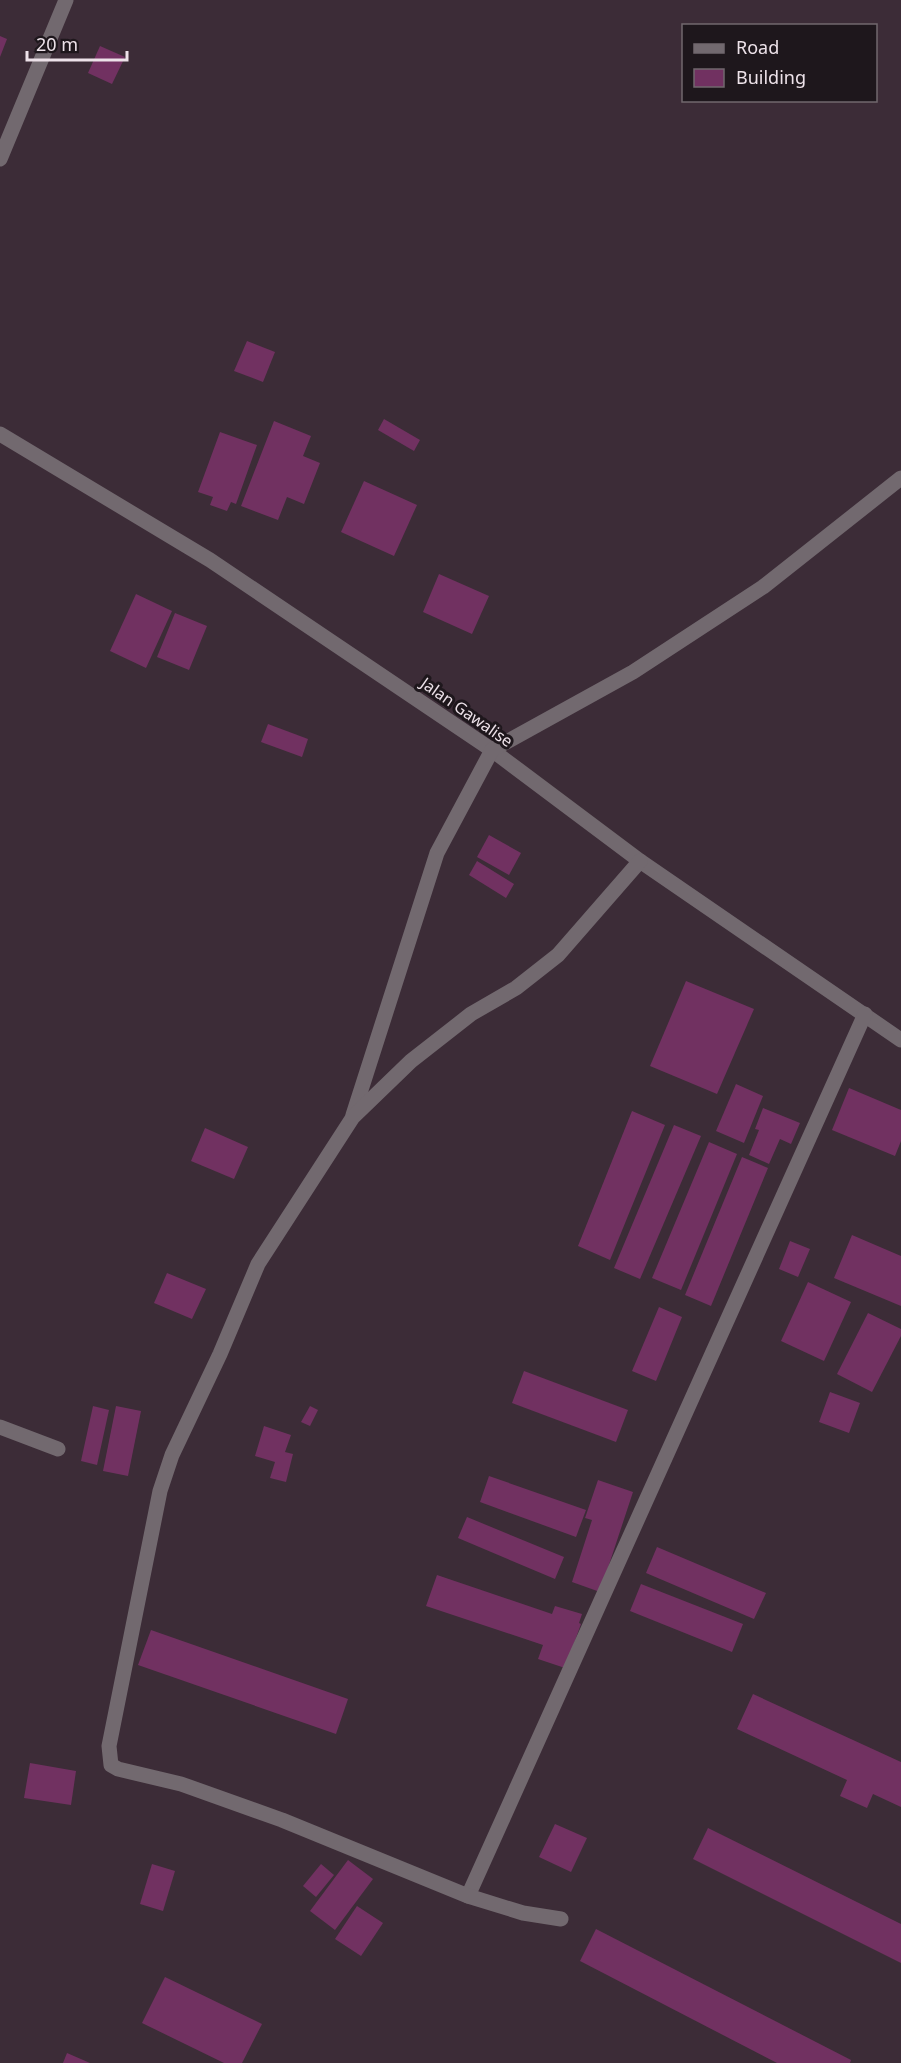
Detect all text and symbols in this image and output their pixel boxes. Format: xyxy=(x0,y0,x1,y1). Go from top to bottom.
scale bar xyxy=(27,24,128,62)
legend xyxy=(682,24,877,102)
text: 20 m xyxy=(36,32,78,56)
text: Road xyxy=(736,35,779,59)
text: Building xyxy=(736,65,806,89)
street label: Jalan Gawalise xyxy=(415,671,517,752)

